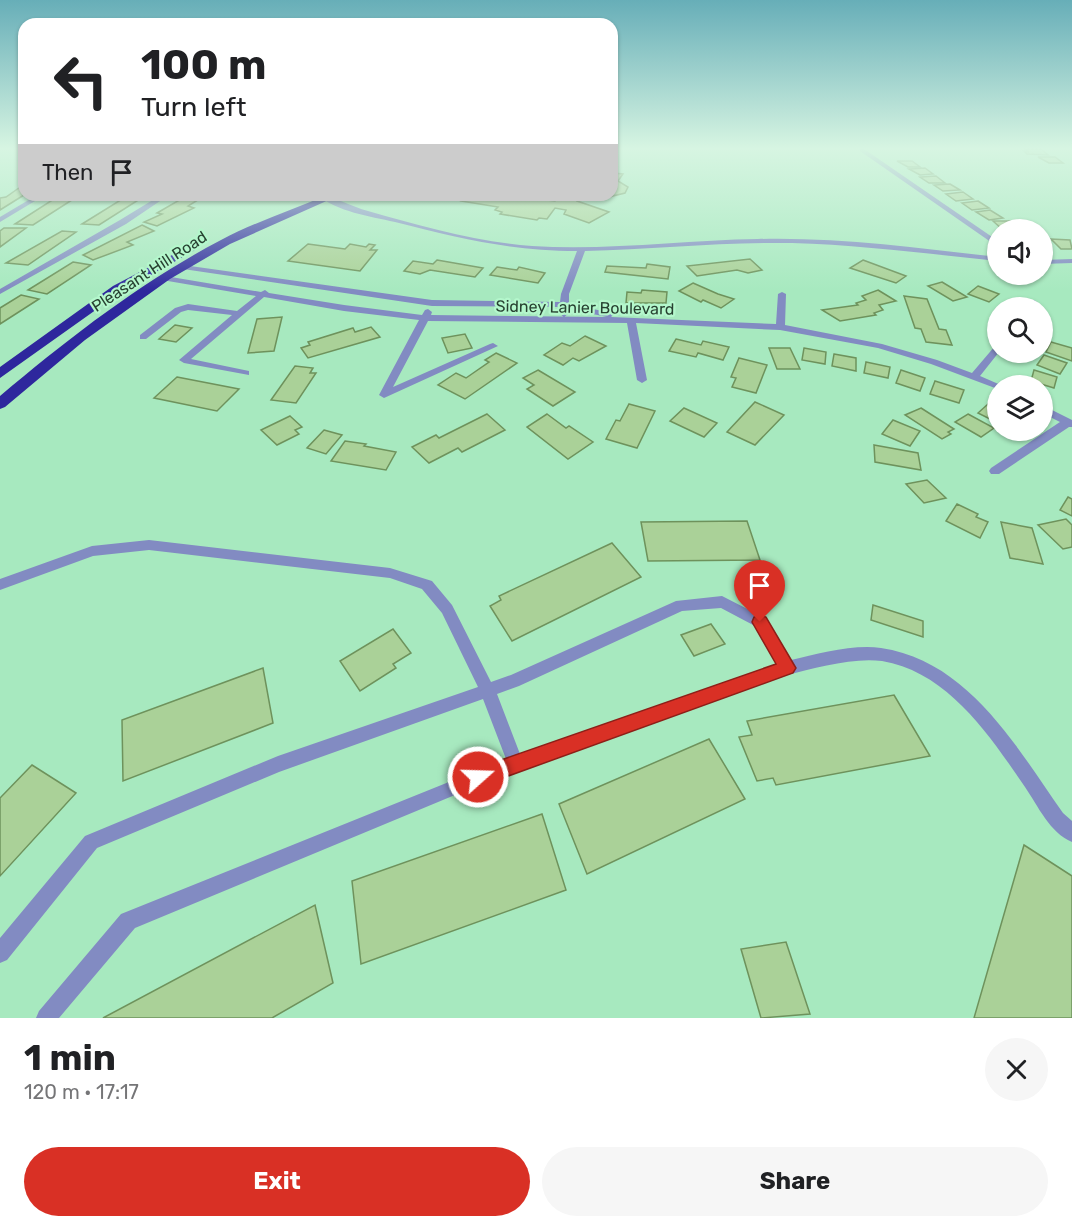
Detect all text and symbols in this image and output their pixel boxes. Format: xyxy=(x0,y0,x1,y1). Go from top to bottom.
text: 100 m xyxy=(141,40,266,90)
icon: left xyxy=(42,42,120,120)
text: Turn left xyxy=(141,91,246,123)
icon: arrive xyxy=(105,156,138,189)
text: Then xyxy=(42,159,93,186)
map controls xyxy=(987,219,1053,441)
button: sound xyxy=(987,219,1053,285)
street label: Pleasant Hill Road xyxy=(88,227,210,316)
street label: Sidney Lanier Boulevard xyxy=(495,296,675,319)
button: search xyxy=(987,297,1053,363)
button: layers xyxy=(987,375,1053,441)
pin xyxy=(734,560,785,622)
icon: arrive xyxy=(743,569,776,602)
position arrow xyxy=(446,745,510,809)
text: 1 min xyxy=(24,1036,116,1079)
button: close xyxy=(985,1038,1048,1101)
text: 120 m · 17:17 xyxy=(24,1080,139,1104)
button: Exit xyxy=(24,1147,530,1216)
button: Share xyxy=(542,1147,1048,1216)

